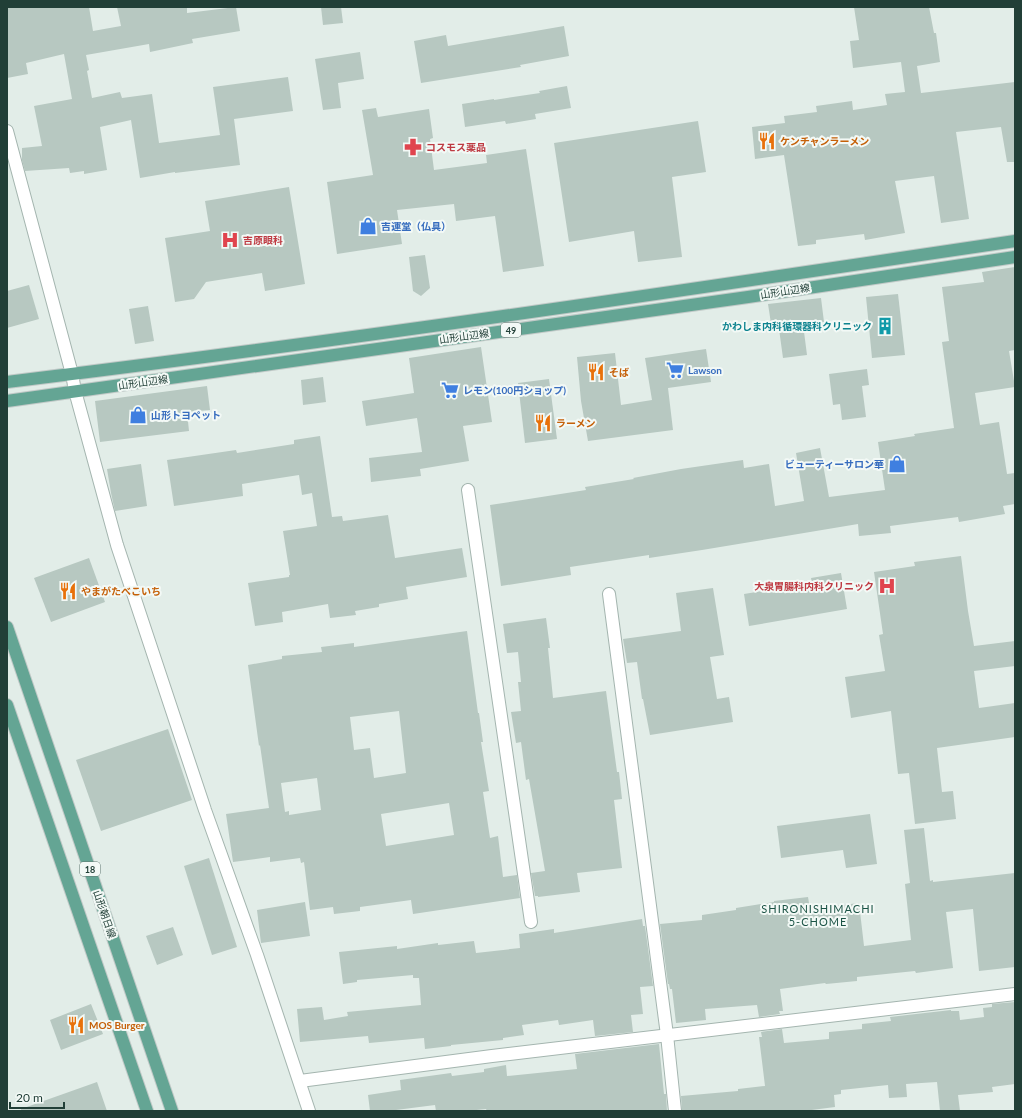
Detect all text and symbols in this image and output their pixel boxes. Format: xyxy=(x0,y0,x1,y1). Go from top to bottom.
restaurant icon: ケンチャンラーメン xyxy=(757,131,777,151)
place label: ケンチャンラーメン xyxy=(780,135,869,147)
pharmacy icon: コスモス薬品 xyxy=(403,137,423,157)
place label: コスモス薬品 xyxy=(426,141,486,153)
shop icon: 吉運堂（仏具） xyxy=(358,216,378,236)
place label: 吉運堂（仏具） xyxy=(381,220,451,232)
hospital icon: 吉原眼科 xyxy=(220,230,240,250)
place label: 吉原眼科 xyxy=(243,234,283,246)
street label: 山形山辺線 xyxy=(759,281,811,301)
building icon: かわしま内科循環器科クリニック xyxy=(875,316,895,336)
place label: かわしま内科循環器科クリニック xyxy=(722,320,872,332)
road number: 49 xyxy=(501,323,521,337)
street label: 山形山辺線 xyxy=(438,327,490,345)
supermarket icon: Lawson xyxy=(665,360,685,380)
restaurant icon: そば xyxy=(586,362,606,382)
place label: Lawson xyxy=(688,364,722,376)
place label: そば xyxy=(609,366,629,378)
street label: 山形山辺線 xyxy=(117,373,169,391)
supermarket icon: レモン(100円ショップ) xyxy=(440,380,460,400)
place label: レモン(100円ショップ) xyxy=(463,384,566,396)
shop icon: 山形トヨペット xyxy=(128,405,148,425)
place label: 山形トヨペット xyxy=(151,409,221,421)
restaurant icon: ラーメン xyxy=(533,413,553,433)
place label: ラーメン xyxy=(556,417,596,429)
shop icon: ビューティーサロン華 xyxy=(887,454,907,474)
place label: ビューティーサロン華 xyxy=(785,458,884,470)
hospital icon: 大泉胃腸科内科クリニック xyxy=(877,576,897,596)
place label: 大泉胃腸科内科クリニック xyxy=(754,580,874,592)
restaurant icon: やまがたべこいち xyxy=(58,581,78,601)
place label: やまがたべこいち xyxy=(81,585,161,597)
road number: 18 xyxy=(80,862,100,876)
street label: 山形朝日線 xyxy=(91,888,119,940)
district label: SHIRONISHIMACHI 5-CHOME xyxy=(761,902,875,928)
restaurant icon: MOS Burger xyxy=(66,1015,86,1035)
place label: MOS Burger xyxy=(89,1019,145,1031)
scale bar xyxy=(10,1084,64,1110)
text: 20 m xyxy=(16,1090,43,1105)

